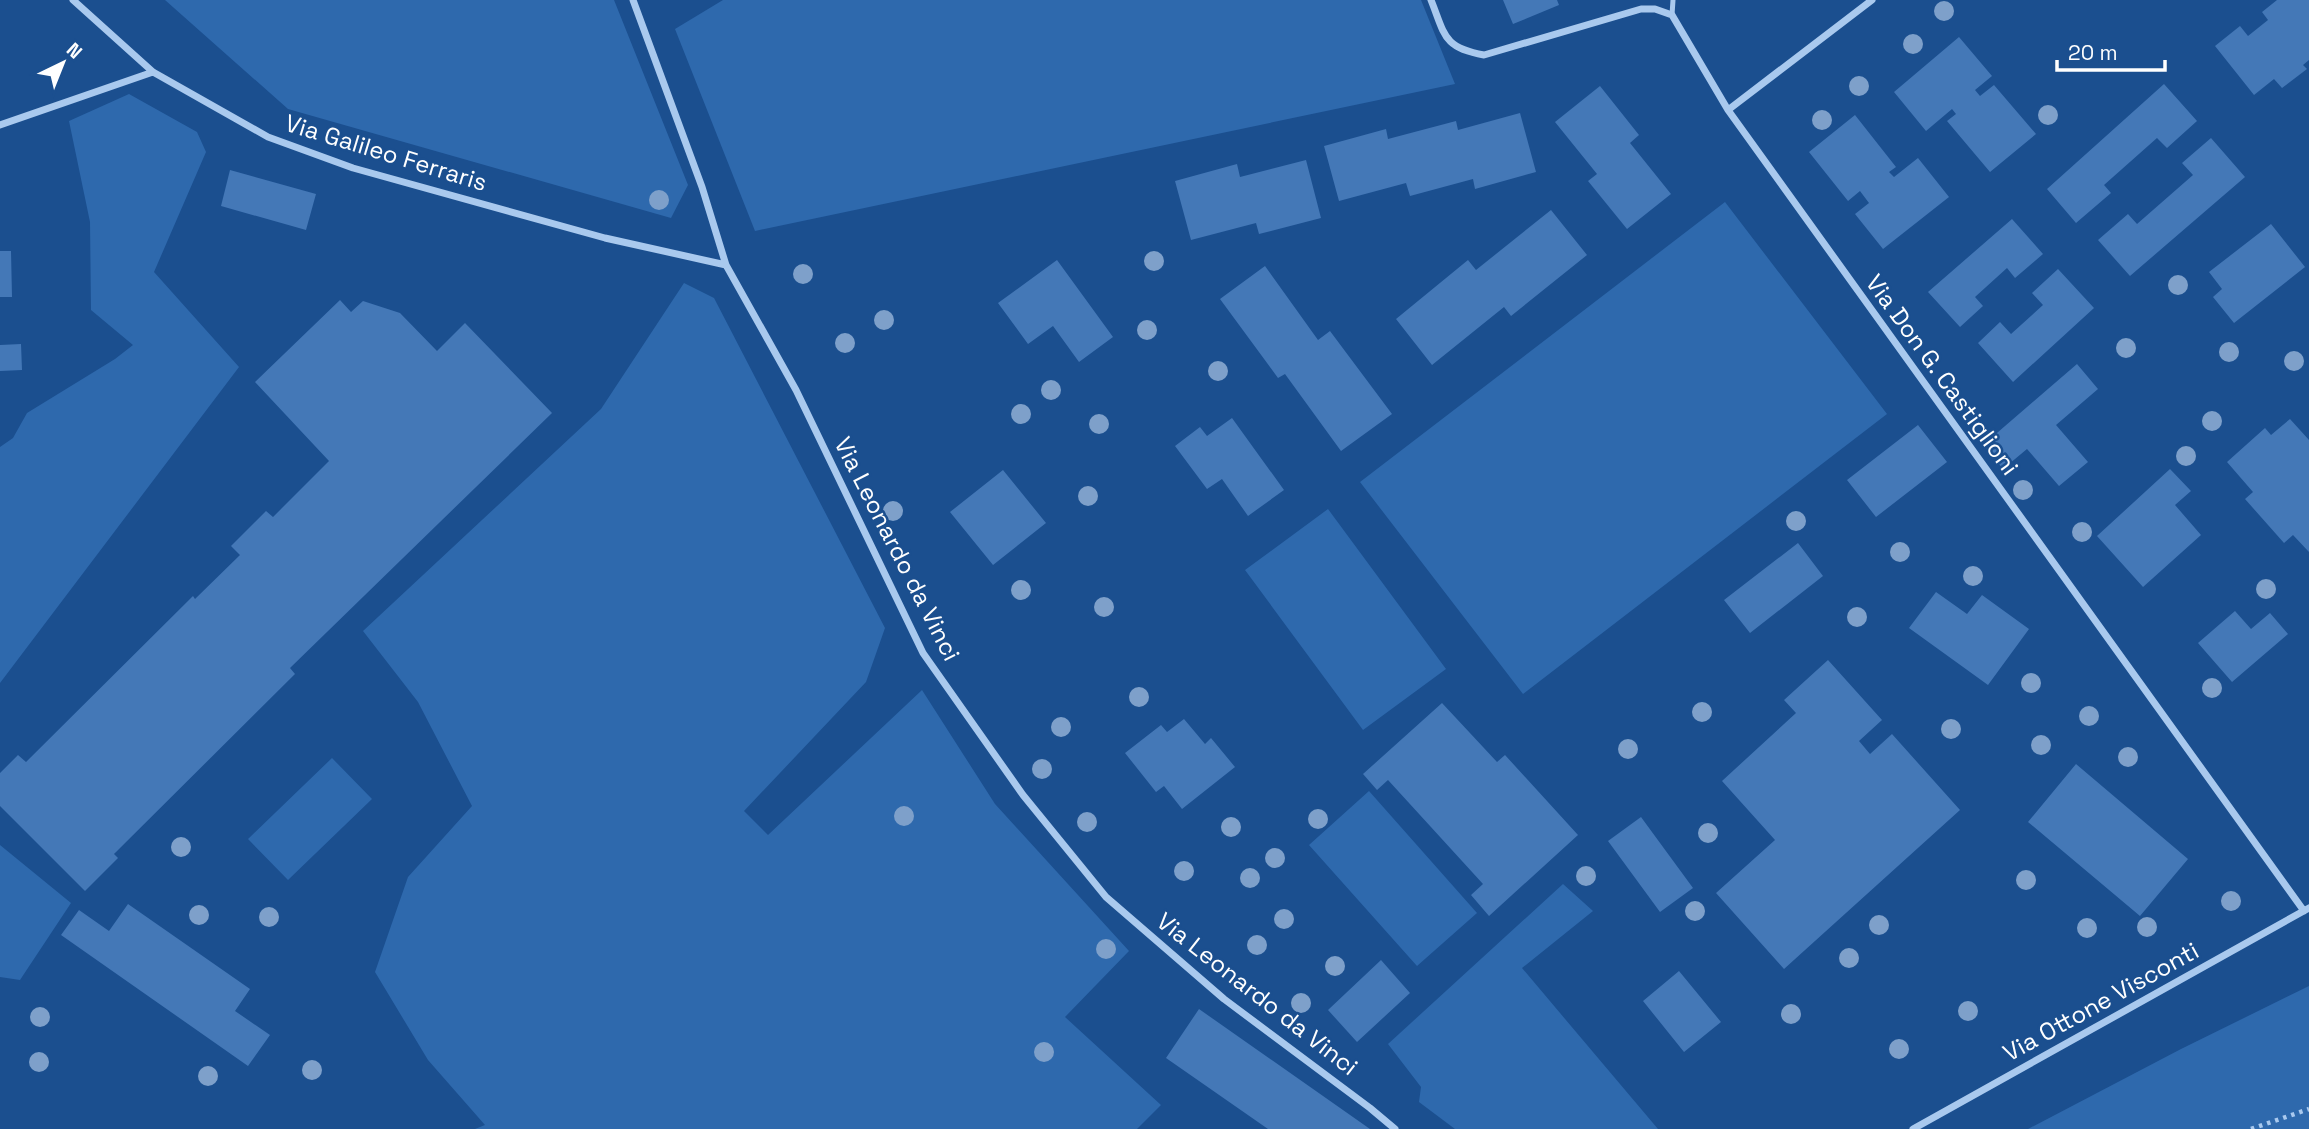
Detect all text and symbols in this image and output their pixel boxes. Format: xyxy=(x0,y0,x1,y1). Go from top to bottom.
north arrow xyxy=(28,28,98,98)
scale bar xyxy=(2057,28,2166,72)
text: N xyxy=(61,37,87,64)
text: 20 m xyxy=(2068,39,2118,66)
street label: Via Galileo Ferraris xyxy=(282,107,491,198)
street label: Via Don G. Castiglioni xyxy=(1859,268,2026,481)
street label: Via Leonardo da Vinci xyxy=(828,432,967,666)
street label: Via Leonardo da Vinci xyxy=(1150,905,1364,1082)
street label: Via Ottone Visconti xyxy=(1997,935,2204,1068)

